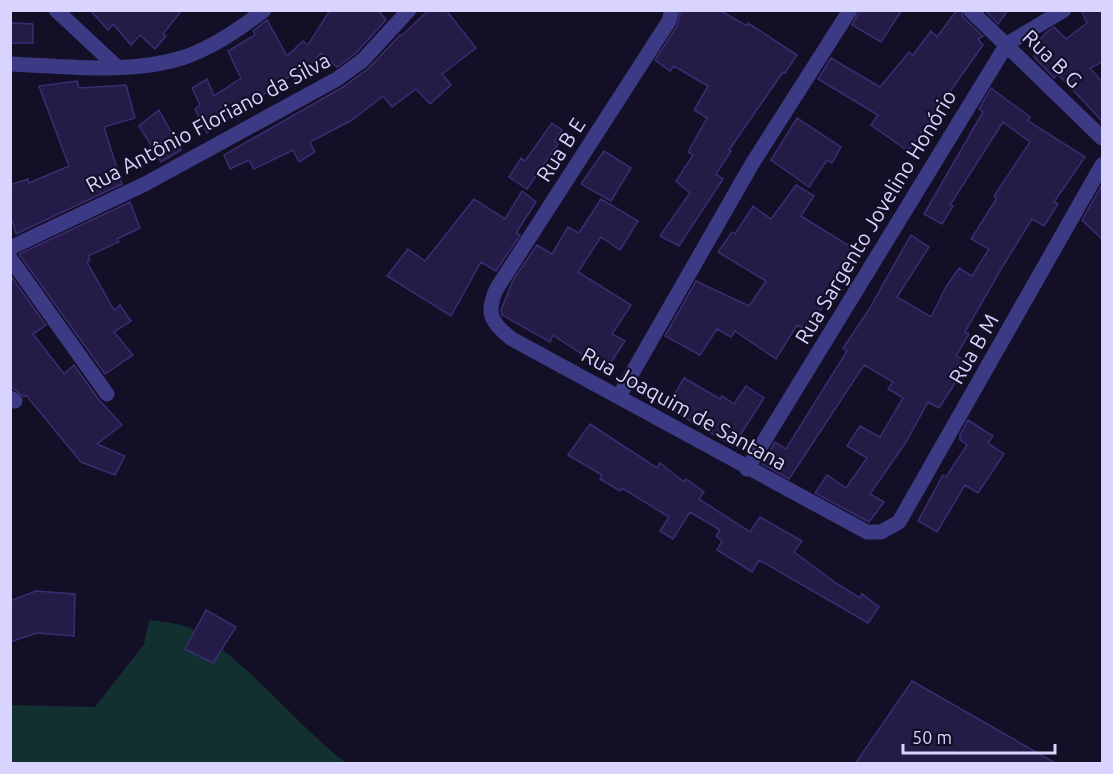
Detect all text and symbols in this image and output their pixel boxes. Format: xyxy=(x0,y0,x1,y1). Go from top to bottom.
street label: Rua B G xyxy=(1018,24,1087,92)
street label: Rua Antônio Floriano da Silva xyxy=(81,47,334,197)
street label: Rua Sargento Jovelino Honório xyxy=(790,85,961,348)
street label: Rua B E xyxy=(531,113,589,186)
street label: Rua B M xyxy=(943,309,1003,388)
street label: Rua Joaquim de Santana xyxy=(578,342,791,475)
scale bar xyxy=(903,717,1054,755)
text: 50 m xyxy=(912,727,952,747)

